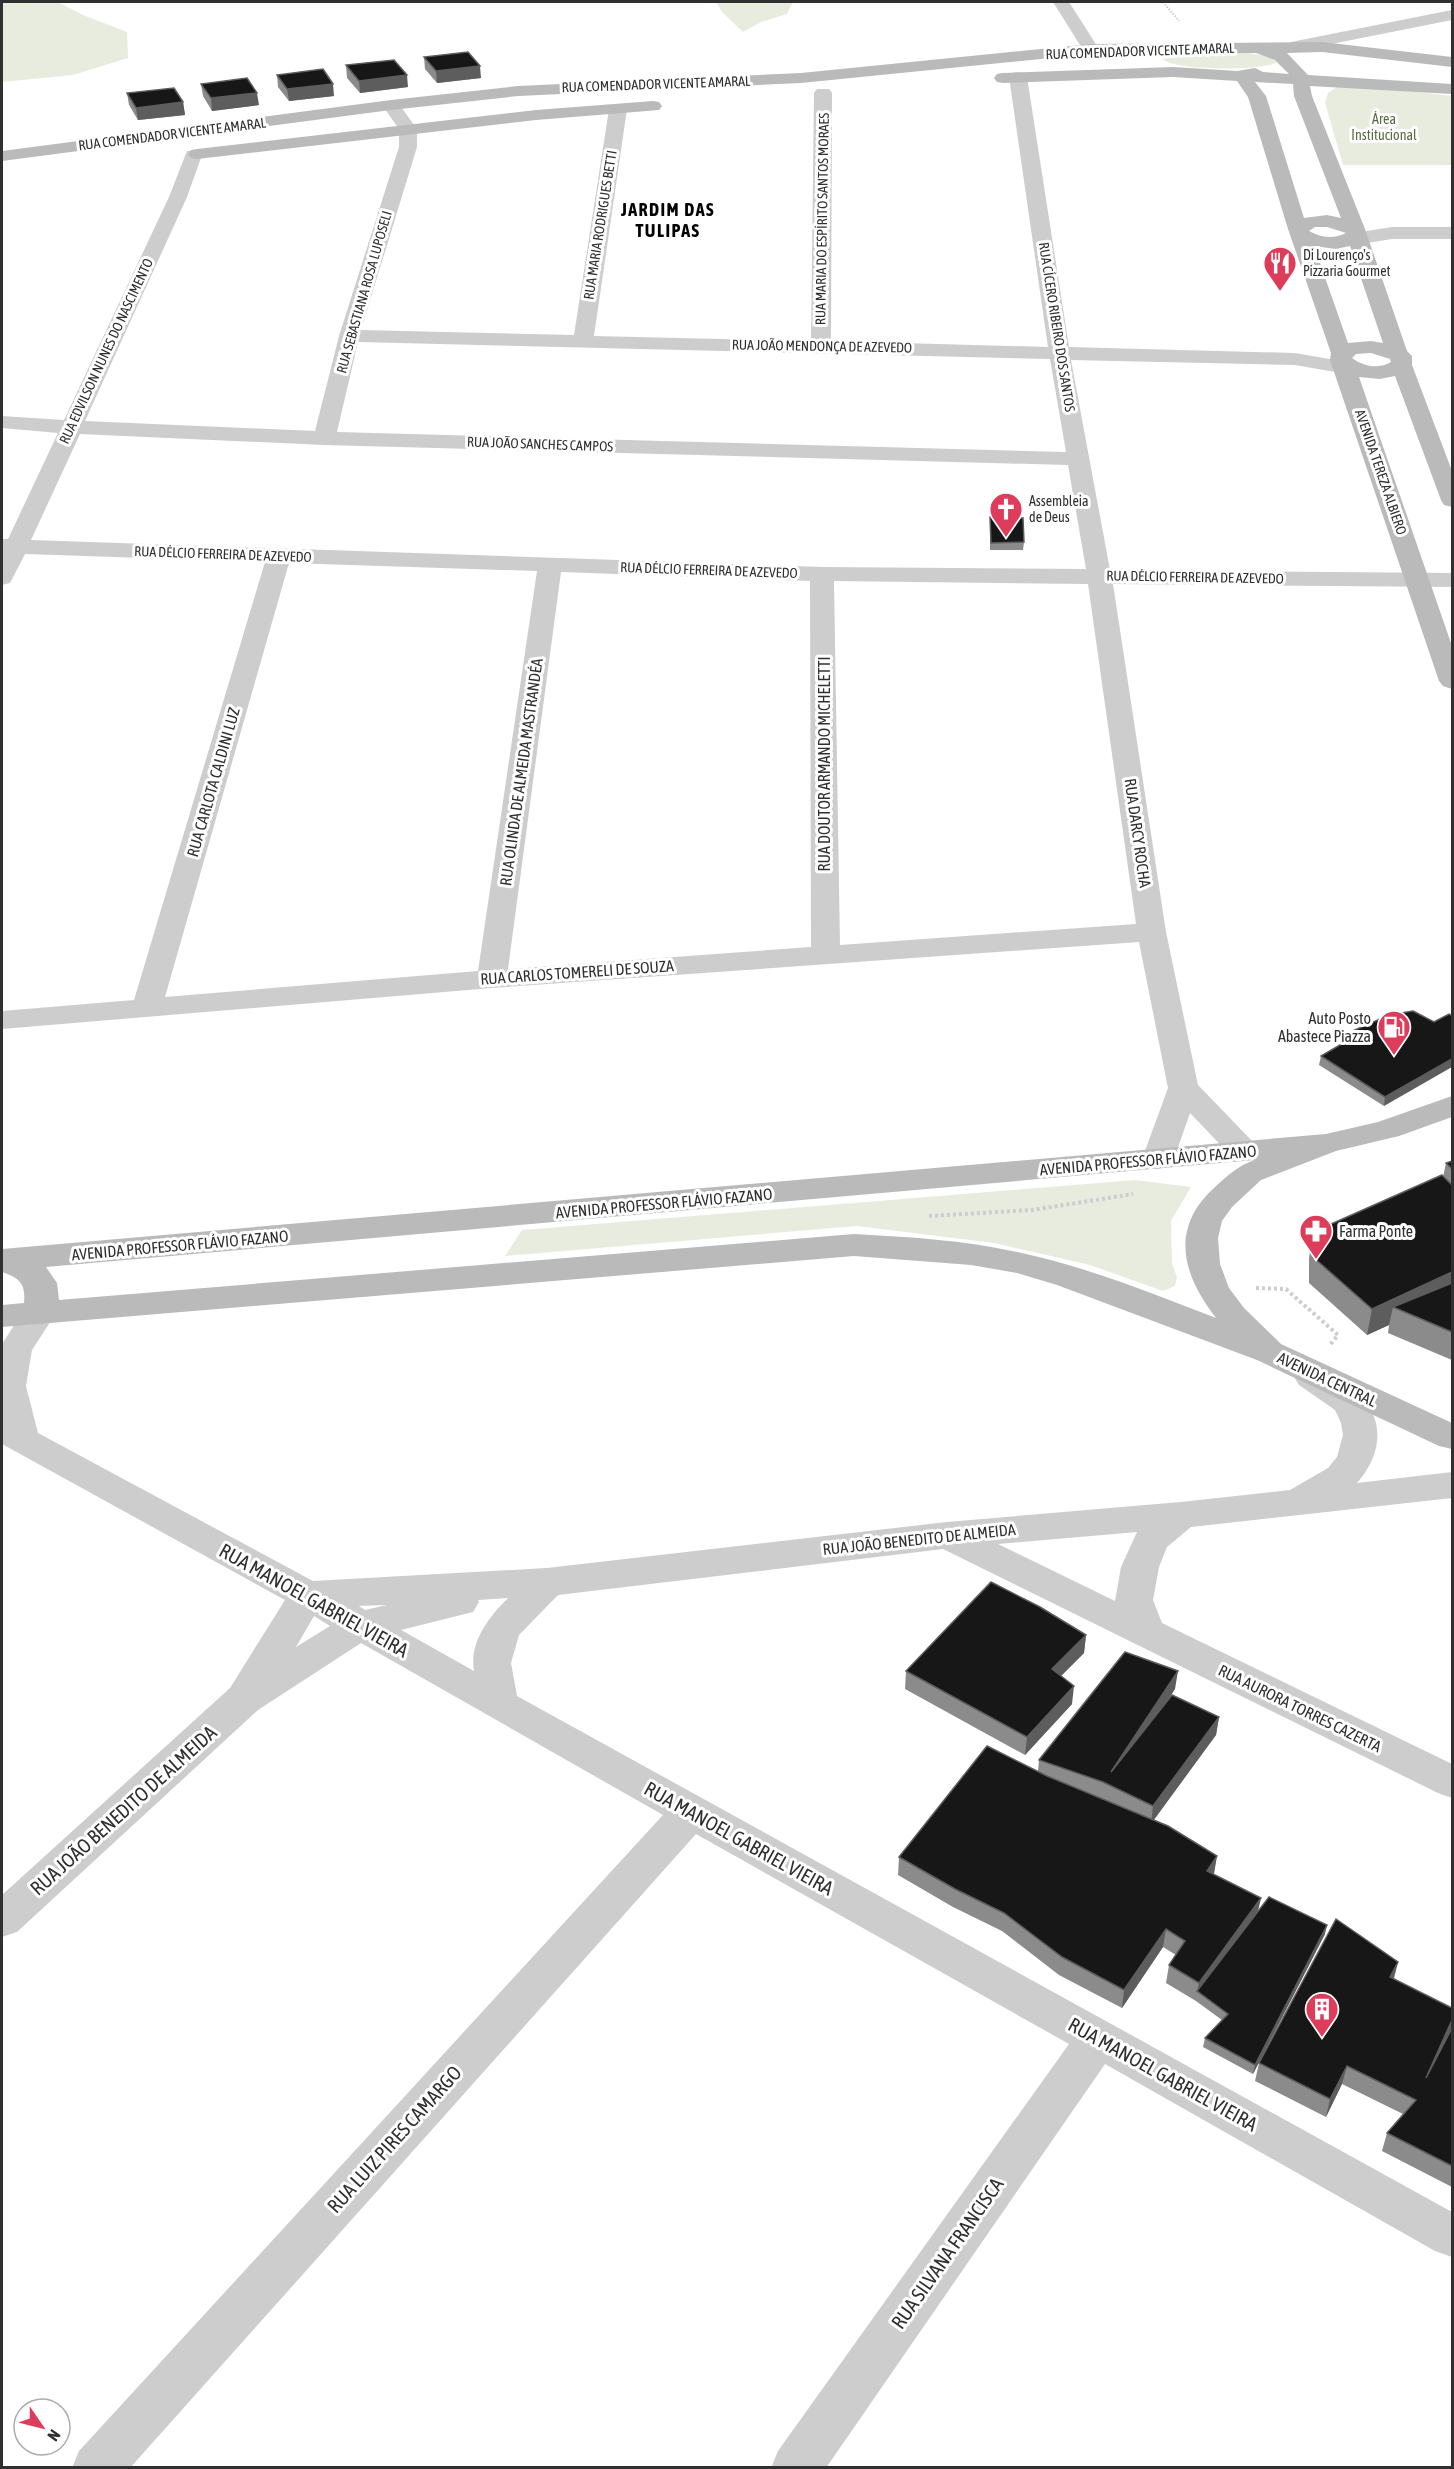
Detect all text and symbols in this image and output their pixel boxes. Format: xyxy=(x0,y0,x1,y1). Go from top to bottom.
street label: RUA COMENDADOR VICENTE AMARAL xyxy=(1045,40,1235,62)
street label: RUA COMENDADOR VICENTE AMARAL xyxy=(561,73,751,95)
park label: Área Institucional xyxy=(1351,111,1417,143)
street label: RUA MARIA DO ESPÍRITO SANTOS MORAES xyxy=(812,113,832,325)
street label: RUA COMENDADOR VICENTE AMARAL xyxy=(77,114,267,153)
street label: RUA MARIA RODRIGUES BETTI xyxy=(580,149,620,301)
district label: JARDIM DAS TULIPAS xyxy=(620,199,715,241)
street label: RUA SEBASTIANA ROSA LUPOSELI xyxy=(333,209,395,375)
street label: RUA CÍCERO RIBEIRO DOS SANTOS xyxy=(1036,241,1078,413)
restaurant icon: Di Lourenço's Pizzaria Gourmet xyxy=(1262,245,1298,292)
place label: Di Lourenço's Pizzaria Gourmet xyxy=(1303,247,1391,279)
street label: RUA EDVILSON NUNES DO NASCIMENTO xyxy=(56,256,156,446)
street label: RUA JOÃO MENDONÇA DE AZEVEDO xyxy=(732,336,912,356)
street label: AVENIDA TEREZA ALBIERO xyxy=(1352,407,1410,537)
street label: RUA JOÃO SANCHES CAMPOS xyxy=(467,433,613,455)
church icon: Assembleia de Deus xyxy=(988,491,1024,538)
place label: Assembleia de Deus xyxy=(1029,493,1088,525)
street label: RUA DÉLCIO FERREIRA DE AZEVEDO xyxy=(134,543,312,565)
street label: RUA DÉLCIO FERREIRA DE AZEVEDO xyxy=(620,559,798,581)
street label: RUA DÉLCIO FERREIRA DE AZEVEDO xyxy=(1106,567,1284,587)
street label: RUA DOUTOR ARMANDO MICHELETTI xyxy=(815,656,833,872)
street label: RUA OLINDA DE ALMEIDA MASTRANDÉA xyxy=(496,657,546,887)
street label: RUA CARLOTA CALDINI LUZ xyxy=(183,705,243,859)
street label: RUA DARCY ROCHA xyxy=(1121,777,1155,889)
street label: RUA CARLOS TOMERELI DE SOUZA xyxy=(480,956,675,988)
place label: Auto Posto Abastece Piazza xyxy=(1278,1009,1371,1045)
fuel station icon: Auto Posto Abastece Piazza xyxy=(1376,1009,1412,1056)
street label: AVENIDA PROFESSOR FLÁVIO FAZANO xyxy=(1039,1142,1257,1178)
street label: AVENIDA PROFESSOR FLÁVIO FAZANO xyxy=(555,1185,773,1221)
pharmacy icon: Farma Ponte xyxy=(1298,1213,1334,1260)
place label: Farma Ponte xyxy=(1339,1222,1413,1240)
street label: AVENIDA PROFESSOR FLÁVIO FAZANO xyxy=(71,1227,289,1263)
street label: AVENIDA CENTRAL xyxy=(1275,1348,1380,1410)
street label: RUA JOÃO BENEDITO DE ALMEIDA xyxy=(822,1520,1016,1558)
street label: RUA MANOEL GABRIEL VIEIRA xyxy=(216,1538,413,1662)
street label: RUA AURORA TORRES CAZERTA xyxy=(1216,1661,1385,1755)
street label: RUA JOÃO BENEDITO DE ALMEIDA xyxy=(25,1720,221,1900)
street label: RUA MANOEL GABRIEL VIEIRA xyxy=(641,1776,838,1900)
building icon: ㅤ xyxy=(1304,1991,1340,2038)
place label: ㅤ xyxy=(1345,1998,1363,2021)
street label: RUA MANOEL GABRIEL VIEIRA xyxy=(1065,2012,1262,2136)
street label: RUA LUIZ PIRES CAMARGO xyxy=(322,2061,466,2217)
street label: RUA SILVANA FRANCISCA xyxy=(886,2173,1008,2333)
north arrow xyxy=(12,2397,72,2457)
text: N xyxy=(44,2427,64,2445)

